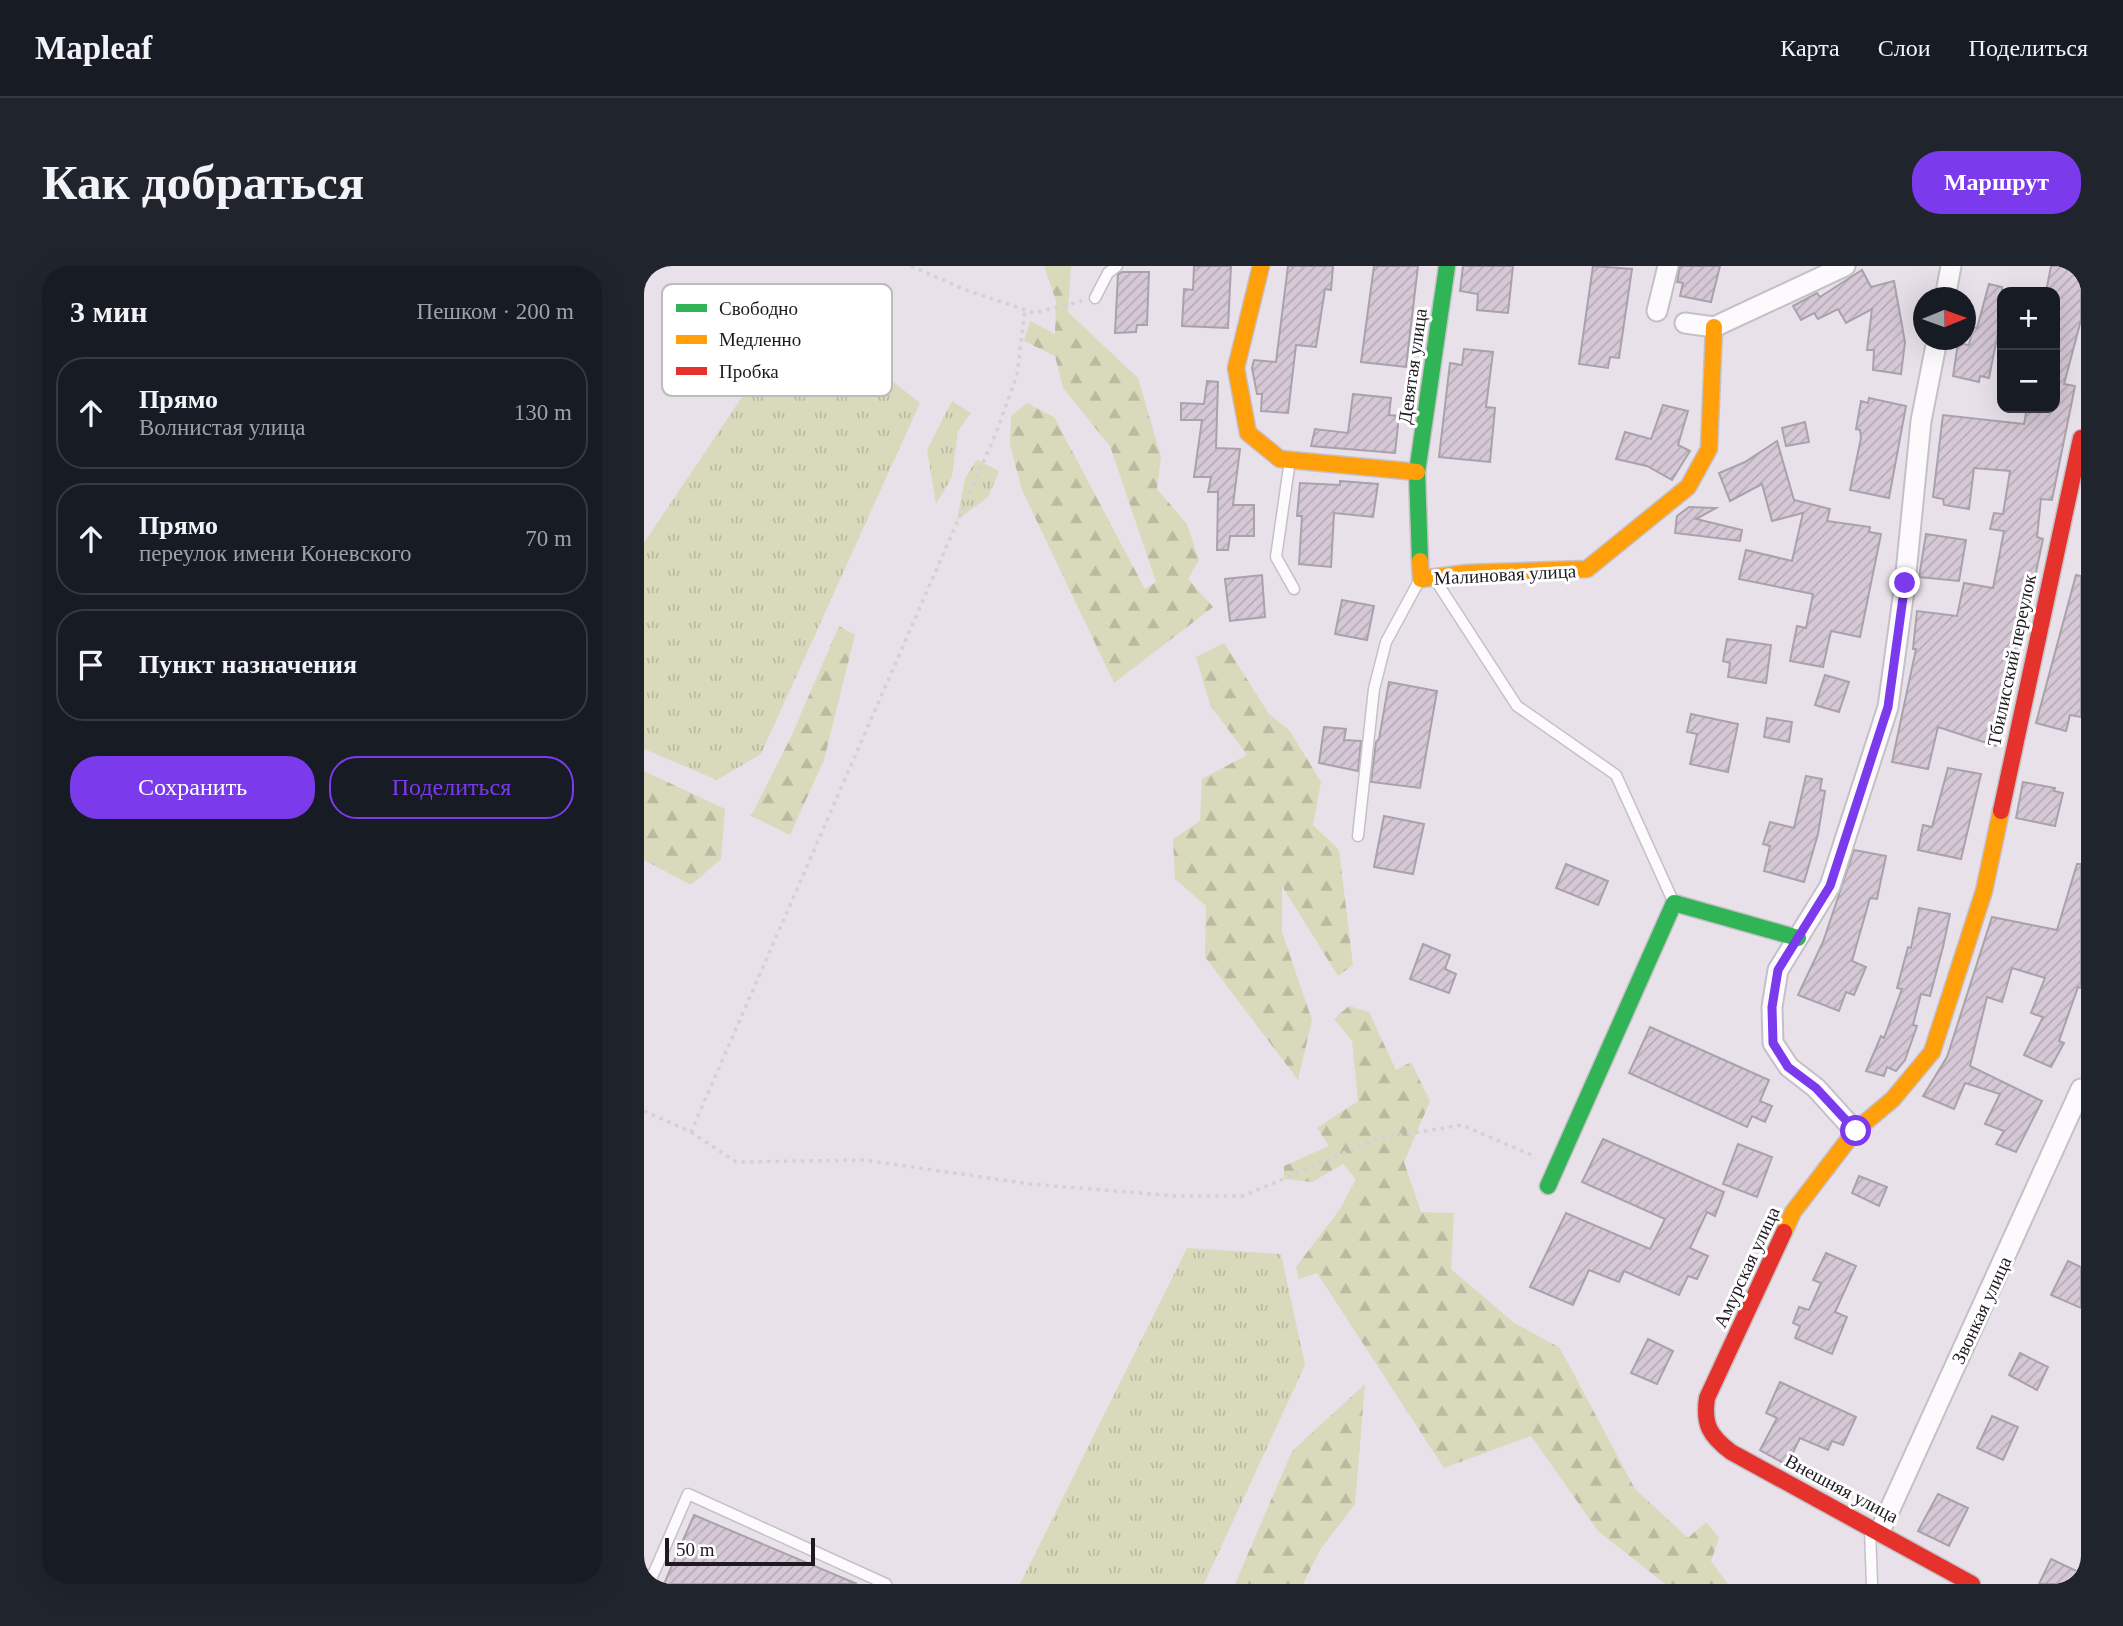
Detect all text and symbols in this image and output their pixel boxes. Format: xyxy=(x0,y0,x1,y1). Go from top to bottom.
text: Mapleaf xyxy=(35,30,152,66)
text: Карта xyxy=(1780,35,1840,61)
text: Слои xyxy=(1878,35,1931,61)
text: Поделиться xyxy=(1969,35,2088,61)
button: Маршрут xyxy=(1912,151,2081,214)
text: Как добраться xyxy=(42,155,364,210)
legend xyxy=(662,284,892,396)
north arrow xyxy=(1913,287,1976,350)
map controls xyxy=(1997,287,2060,413)
button: + xyxy=(1997,287,2060,350)
text: 3 мин xyxy=(70,295,148,328)
text: Свободно xyxy=(719,298,798,319)
text: Пешком · 200 m xyxy=(417,299,574,324)
street label: Девятая улица xyxy=(1394,306,1431,425)
text: Медленно xyxy=(719,329,801,350)
button: − xyxy=(1997,350,2060,413)
text: Пробка xyxy=(719,361,779,382)
text: Прямо xyxy=(139,385,218,414)
icon: ahead xyxy=(72,394,110,432)
text: 130 m xyxy=(514,400,572,425)
text: Волнистая улица xyxy=(139,415,306,440)
text: Прямо xyxy=(139,511,218,540)
icon: ahead xyxy=(72,520,110,558)
text: 70 m xyxy=(525,526,572,551)
text: переулок имени Коневского xyxy=(139,541,412,566)
street label: Малиновая улица xyxy=(1433,560,1577,589)
route end xyxy=(1889,567,1920,598)
street label: Тбилисский переулок xyxy=(1983,571,2040,748)
icon: arrive xyxy=(72,646,110,684)
text: Пункт назначения xyxy=(139,650,357,679)
button: Сохранить xyxy=(70,756,315,819)
button: Поделиться xyxy=(329,756,574,819)
route start xyxy=(1840,1115,1871,1146)
street label: Амурская улица xyxy=(1709,1203,1784,1331)
street label: Звонкая улица xyxy=(1947,1253,2016,1367)
street label: Внешняя улица xyxy=(1782,1450,1902,1527)
scale bar xyxy=(665,1535,816,1567)
text: 50 m xyxy=(676,1539,715,1560)

